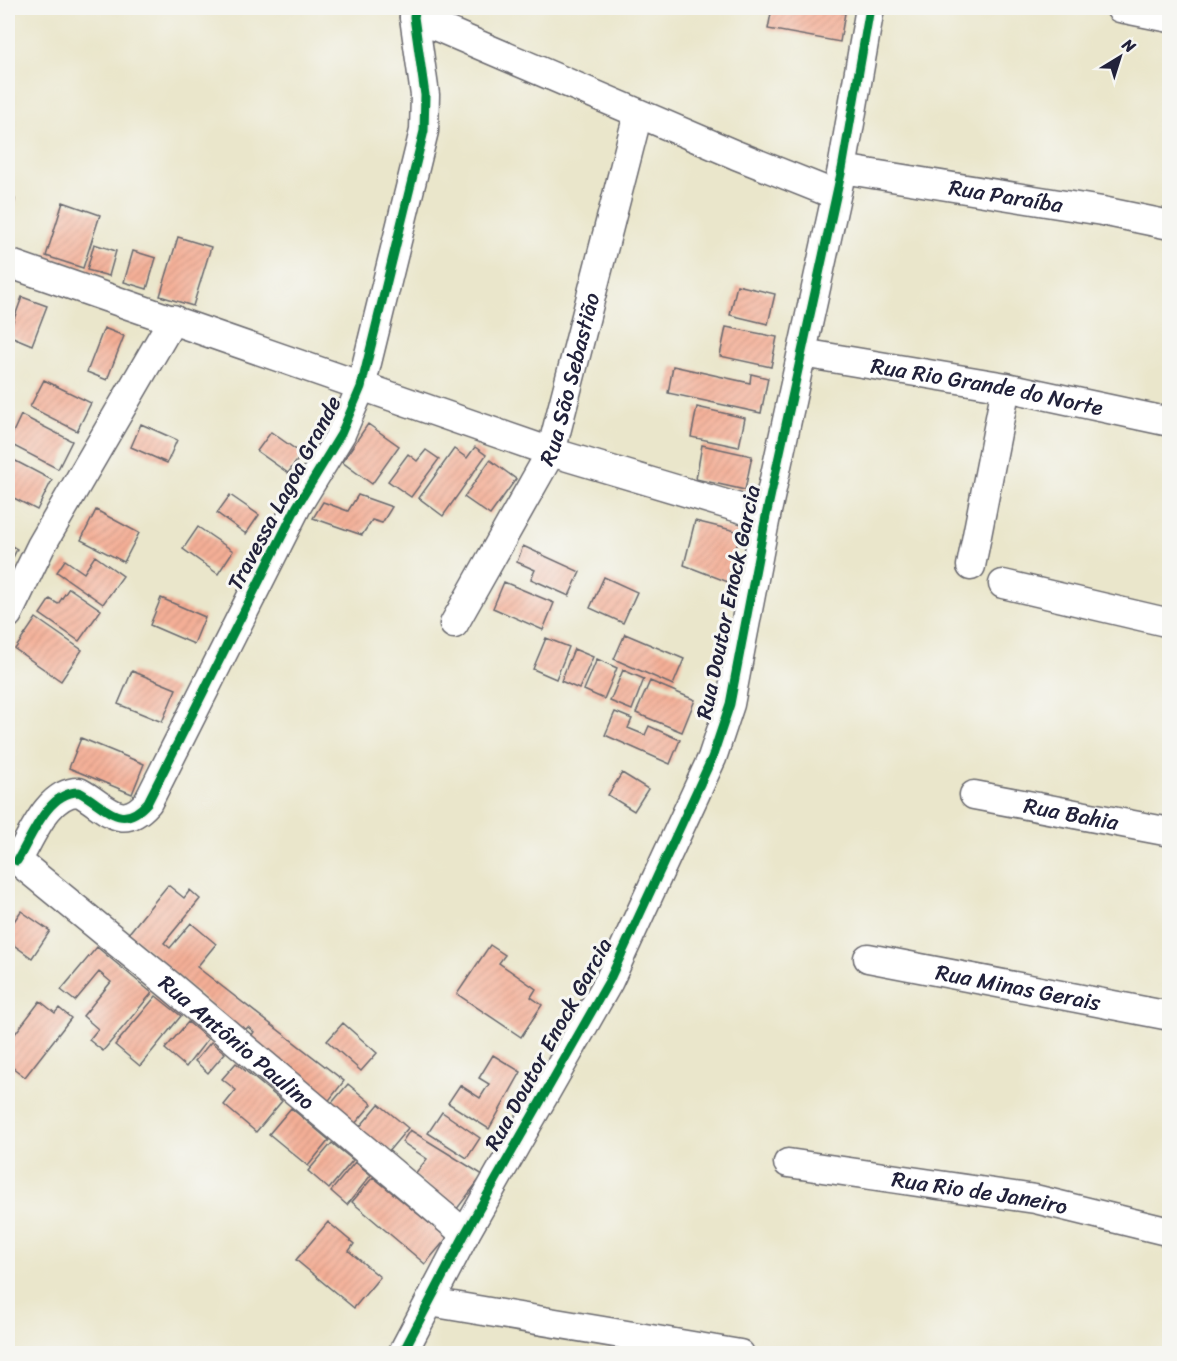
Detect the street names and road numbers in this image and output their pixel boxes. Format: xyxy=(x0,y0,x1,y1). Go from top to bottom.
street label: Rua Paraíba xyxy=(946,167,1067,224)
street label: Rua São Sebastião xyxy=(528,288,611,473)
street label: Rua Rio Grande do Norte xyxy=(868,345,1107,427)
street label: Travessa Lagoa Grande xyxy=(216,388,352,598)
street label: Rua Doutor Enock Garcia xyxy=(684,481,772,723)
street label: Rua Bahia xyxy=(1021,785,1123,842)
street label: Rua Doutor Enock Garcia xyxy=(473,930,623,1158)
street label: Rua Minas Gerais xyxy=(933,952,1105,1022)
street label: Rua Antônio Paulino xyxy=(150,964,324,1120)
street label: Rua Rio de Janeiro xyxy=(889,1159,1072,1226)

